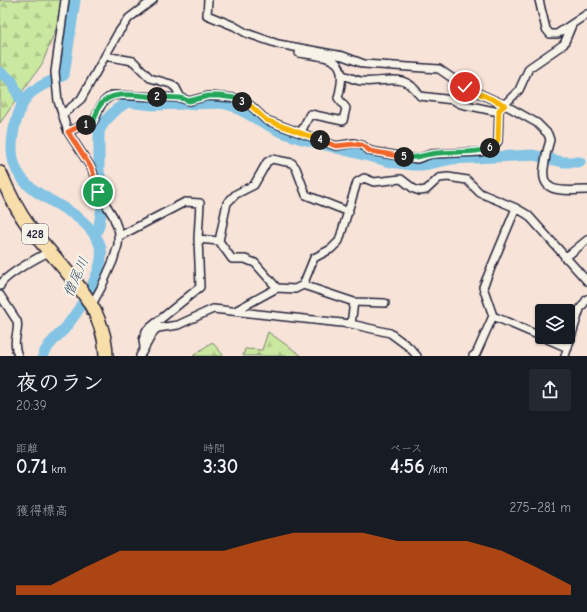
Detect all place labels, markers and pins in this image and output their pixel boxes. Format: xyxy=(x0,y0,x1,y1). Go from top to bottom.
pin xyxy=(448,70,482,104)
pin: 2 xyxy=(147,87,167,107)
pin: 3 xyxy=(232,92,252,112)
pin: 1 xyxy=(76,115,96,135)
pin: 4 xyxy=(310,130,330,150)
pin: 6 xyxy=(480,138,500,158)
pin: 5 xyxy=(394,147,414,167)
pin xyxy=(81,175,115,209)

